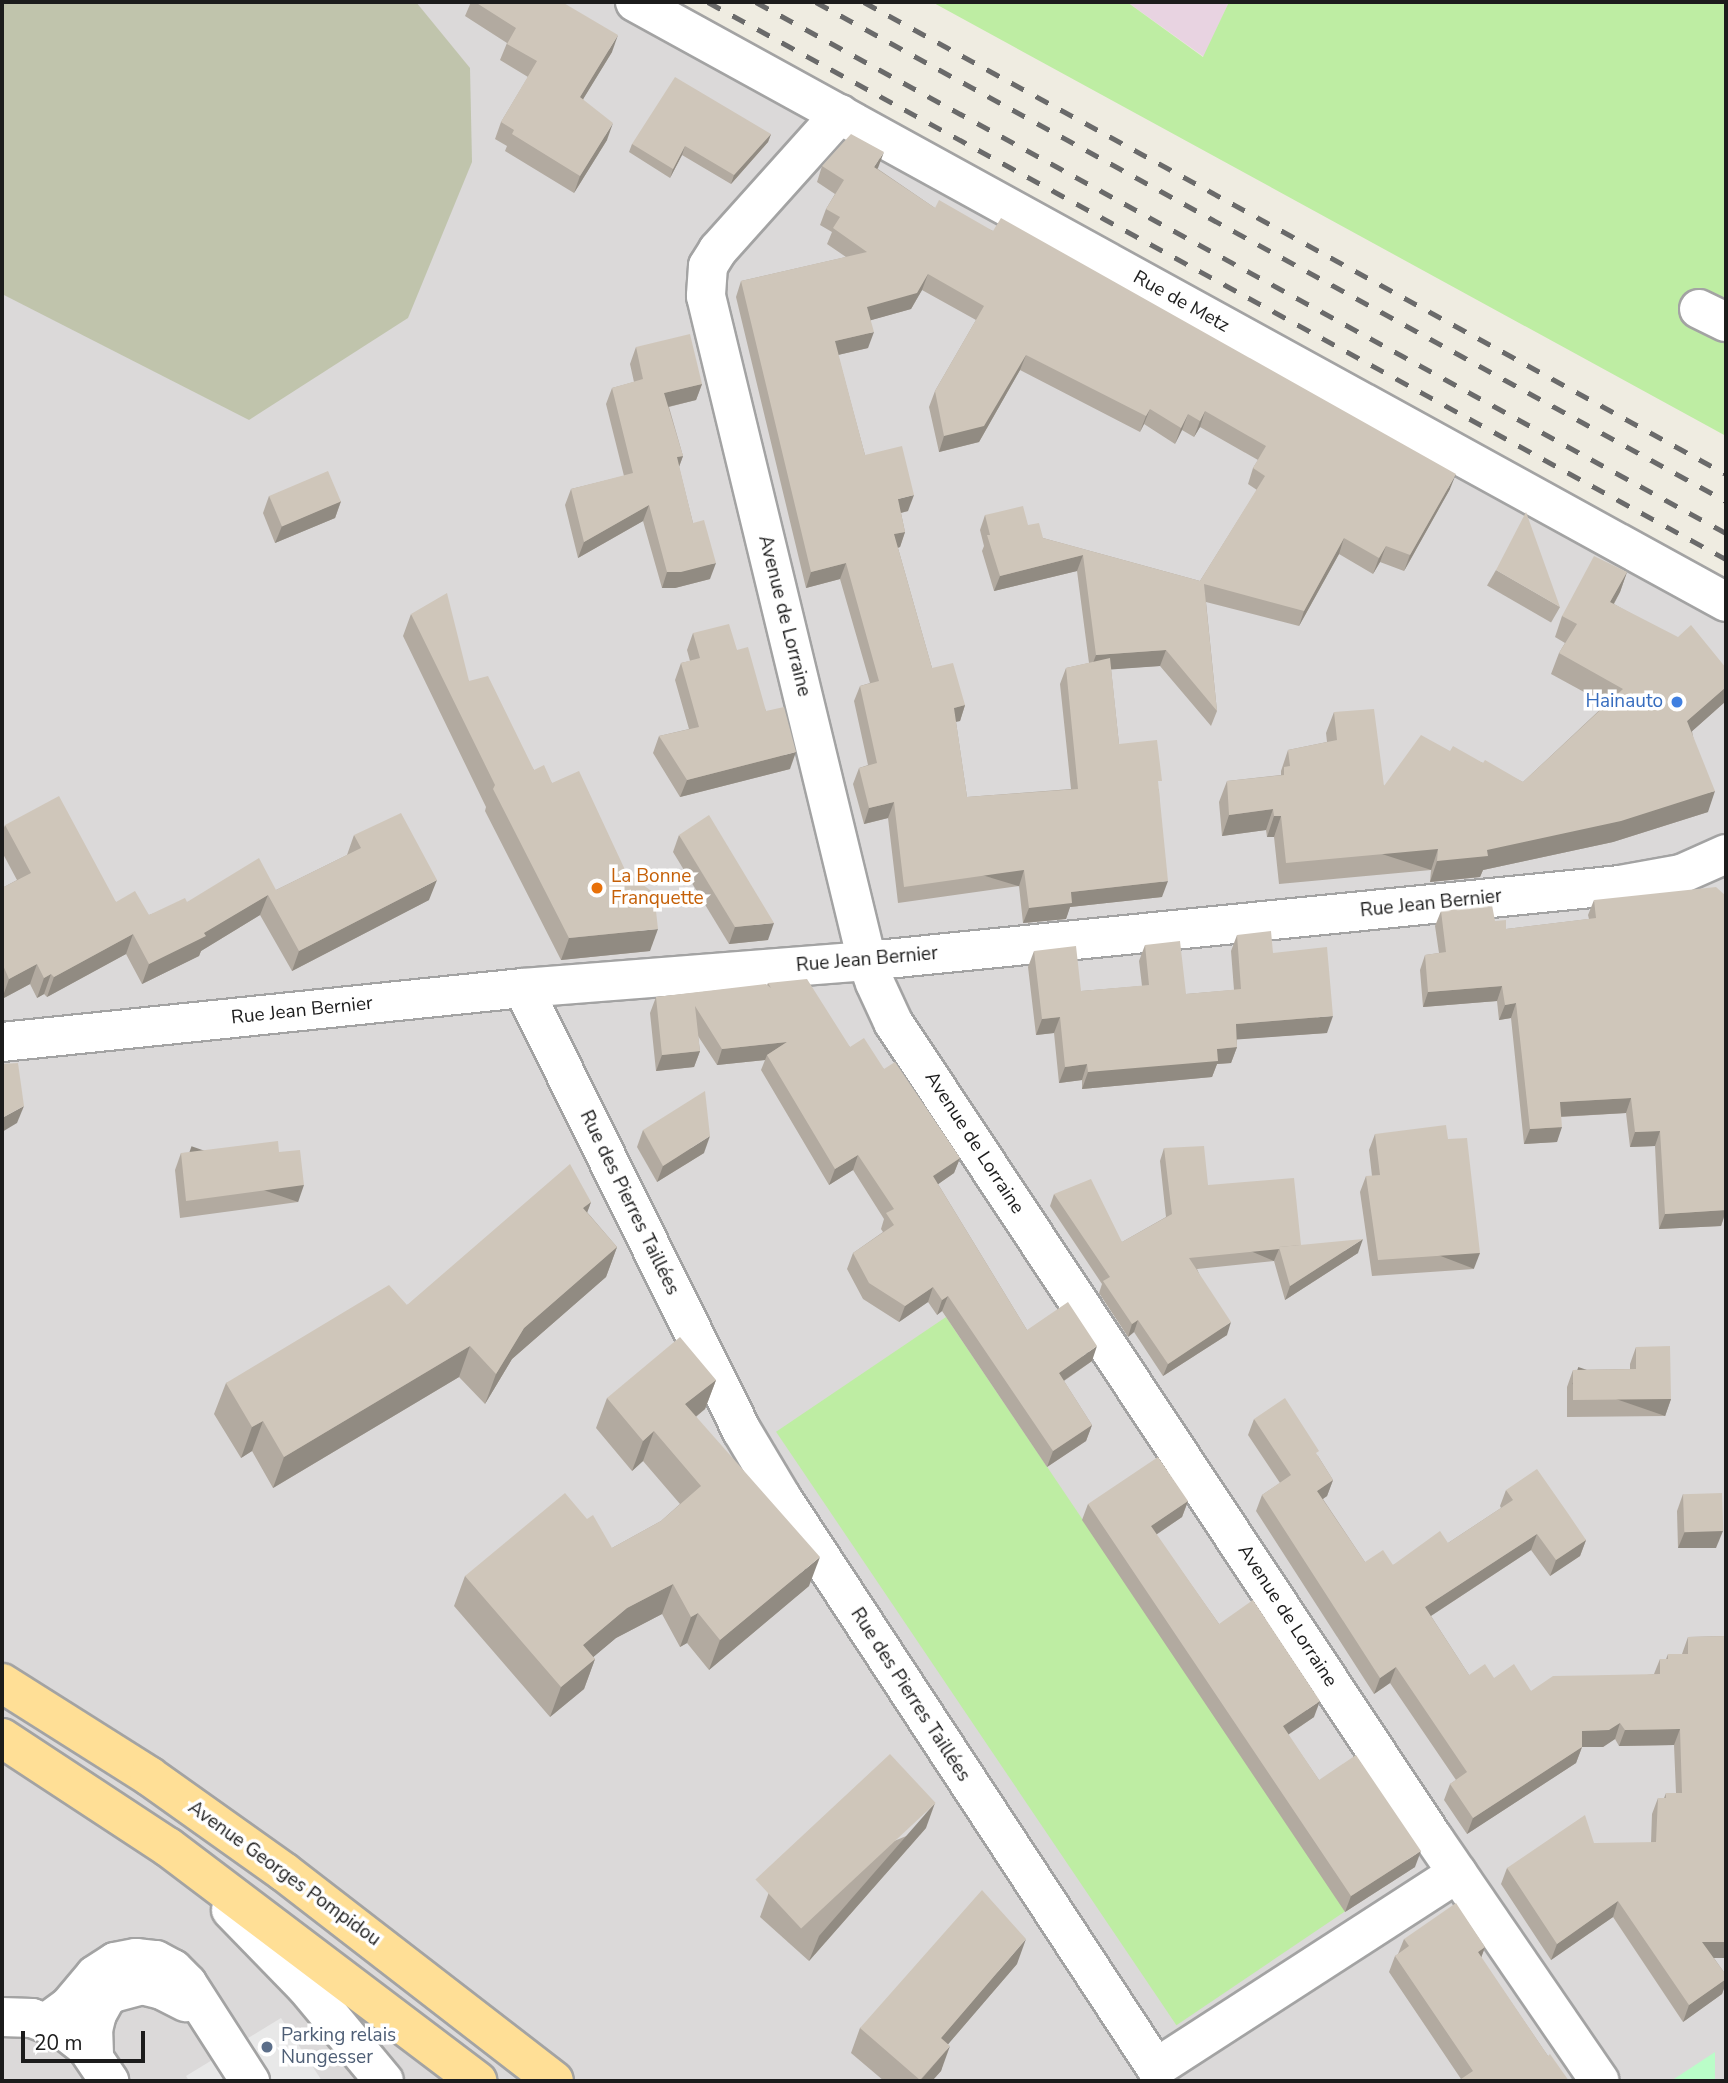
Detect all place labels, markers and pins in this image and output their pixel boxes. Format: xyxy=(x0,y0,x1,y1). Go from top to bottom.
place label: Hainauto xyxy=(1585,691,1663,713)
marker: Hainauto xyxy=(1669,694,1685,710)
place label: La Bonne Franquette xyxy=(611,866,704,910)
marker: La Bonne Franquette xyxy=(589,880,605,896)
place label: Parking relais Nungesser xyxy=(281,2025,396,2069)
marker: Parking relais Nungesser xyxy=(259,2039,275,2055)

